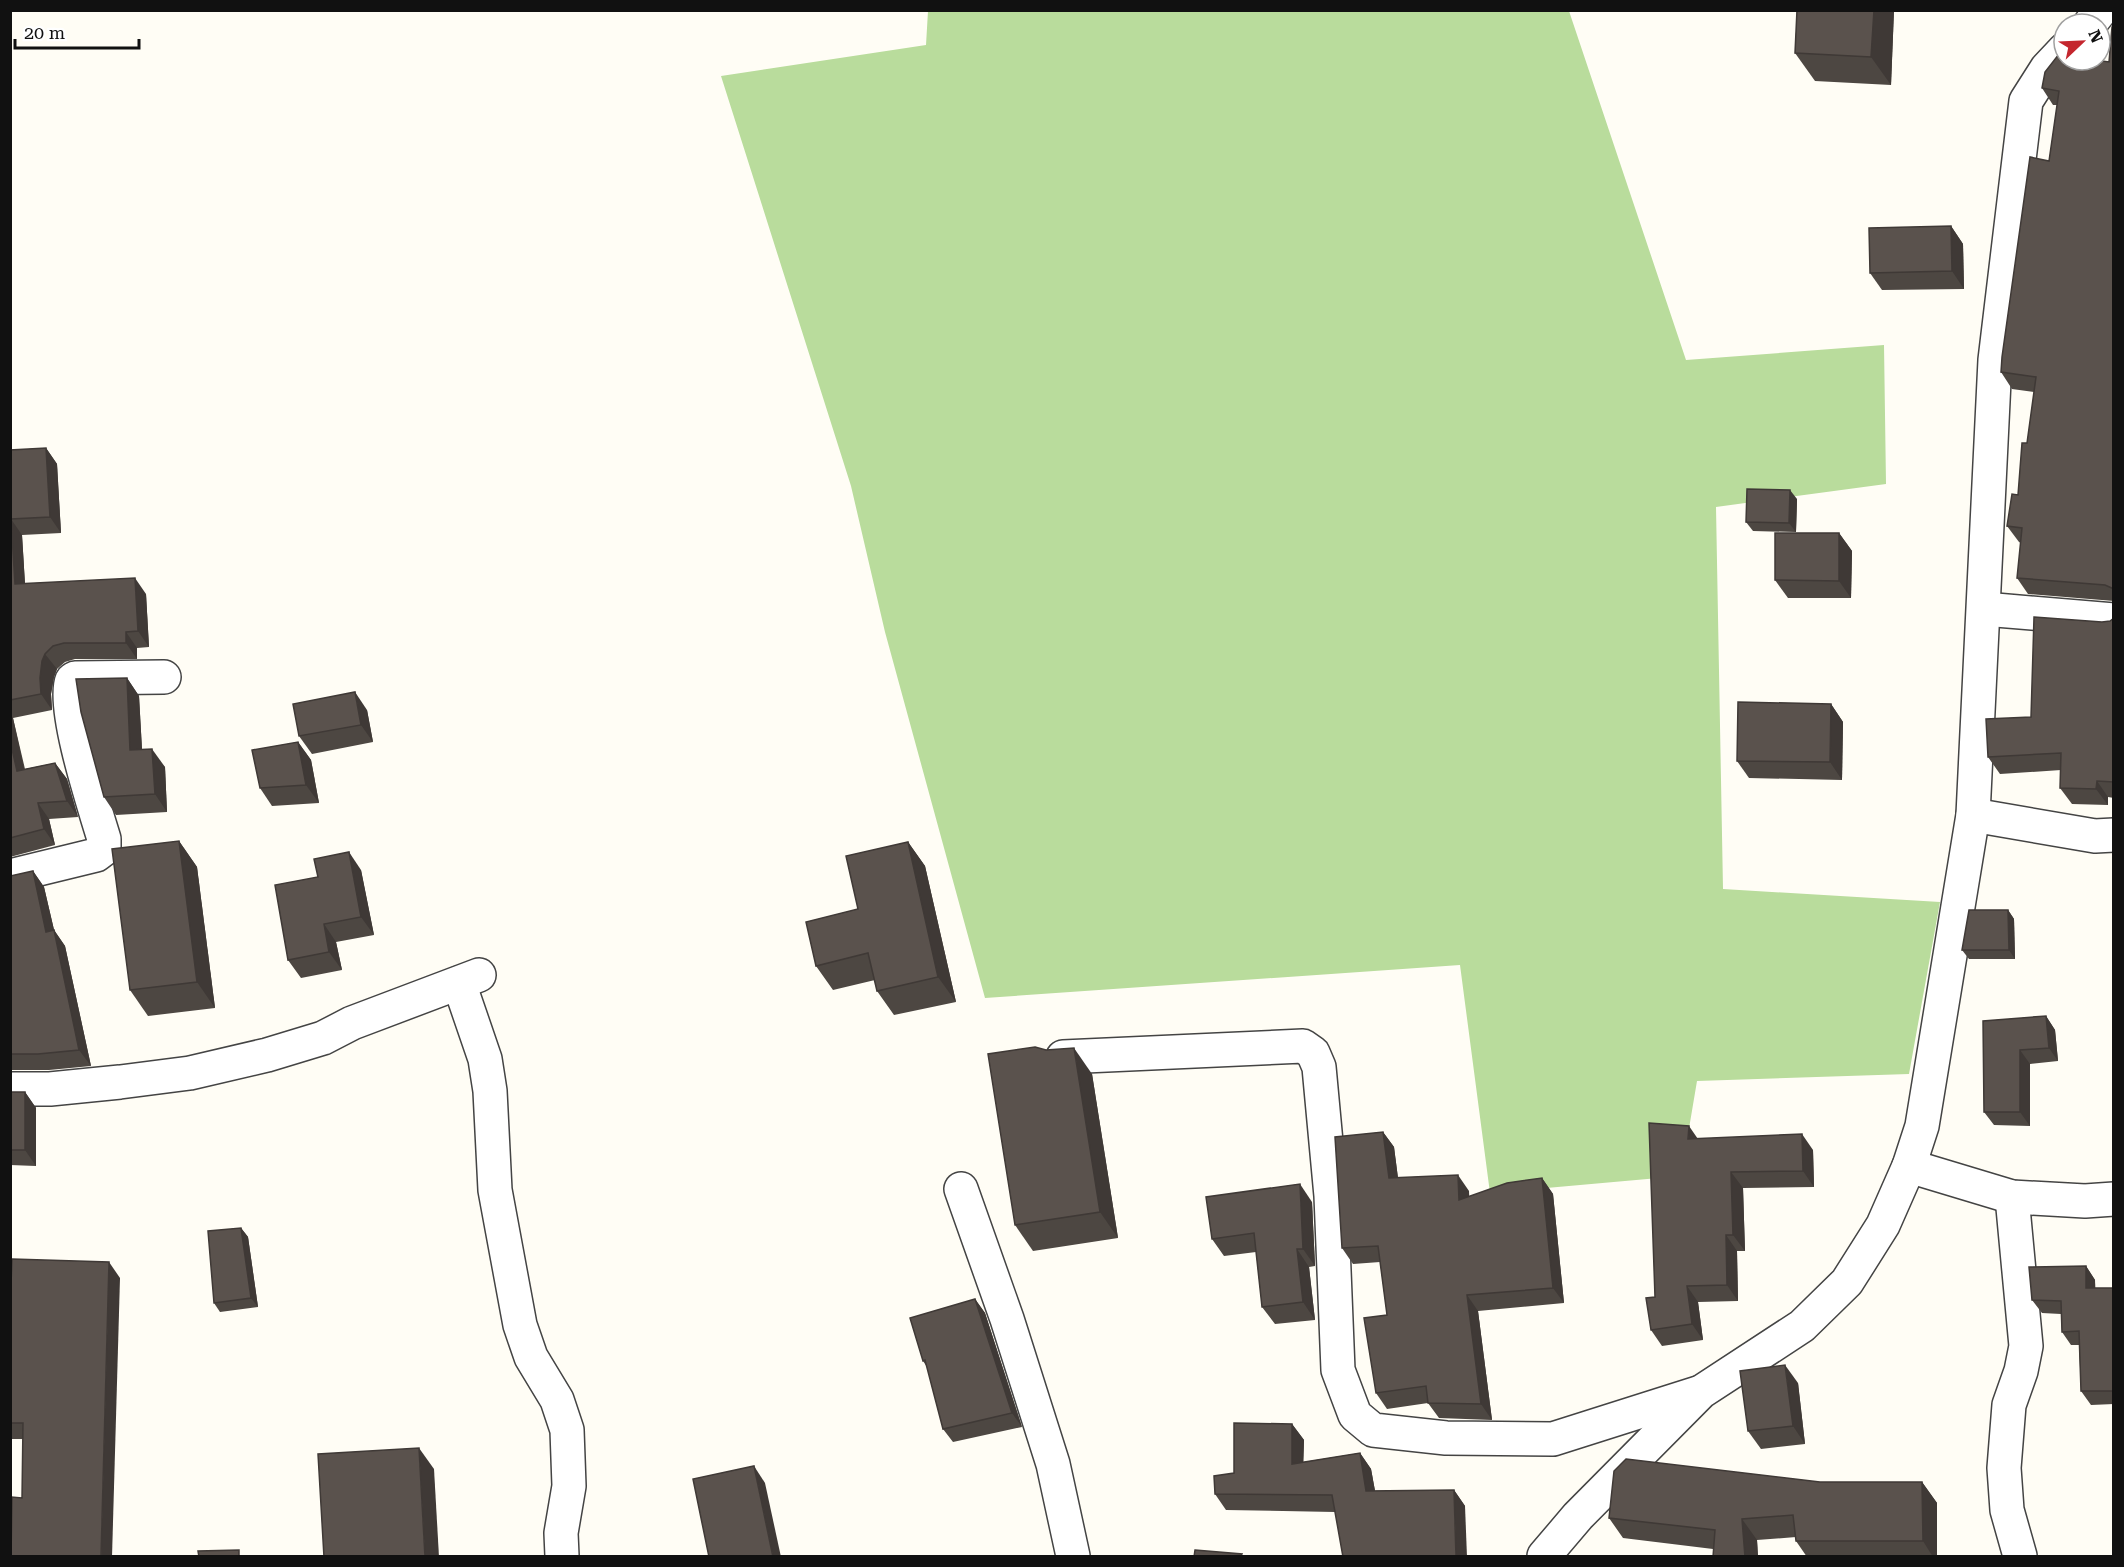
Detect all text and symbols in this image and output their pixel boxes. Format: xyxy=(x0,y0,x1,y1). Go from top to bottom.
scale bar xyxy=(15,12,140,50)
north arrow xyxy=(2052,12,2112,72)
text: 20 m xyxy=(24,22,65,43)
text: N xyxy=(2084,27,2107,46)

